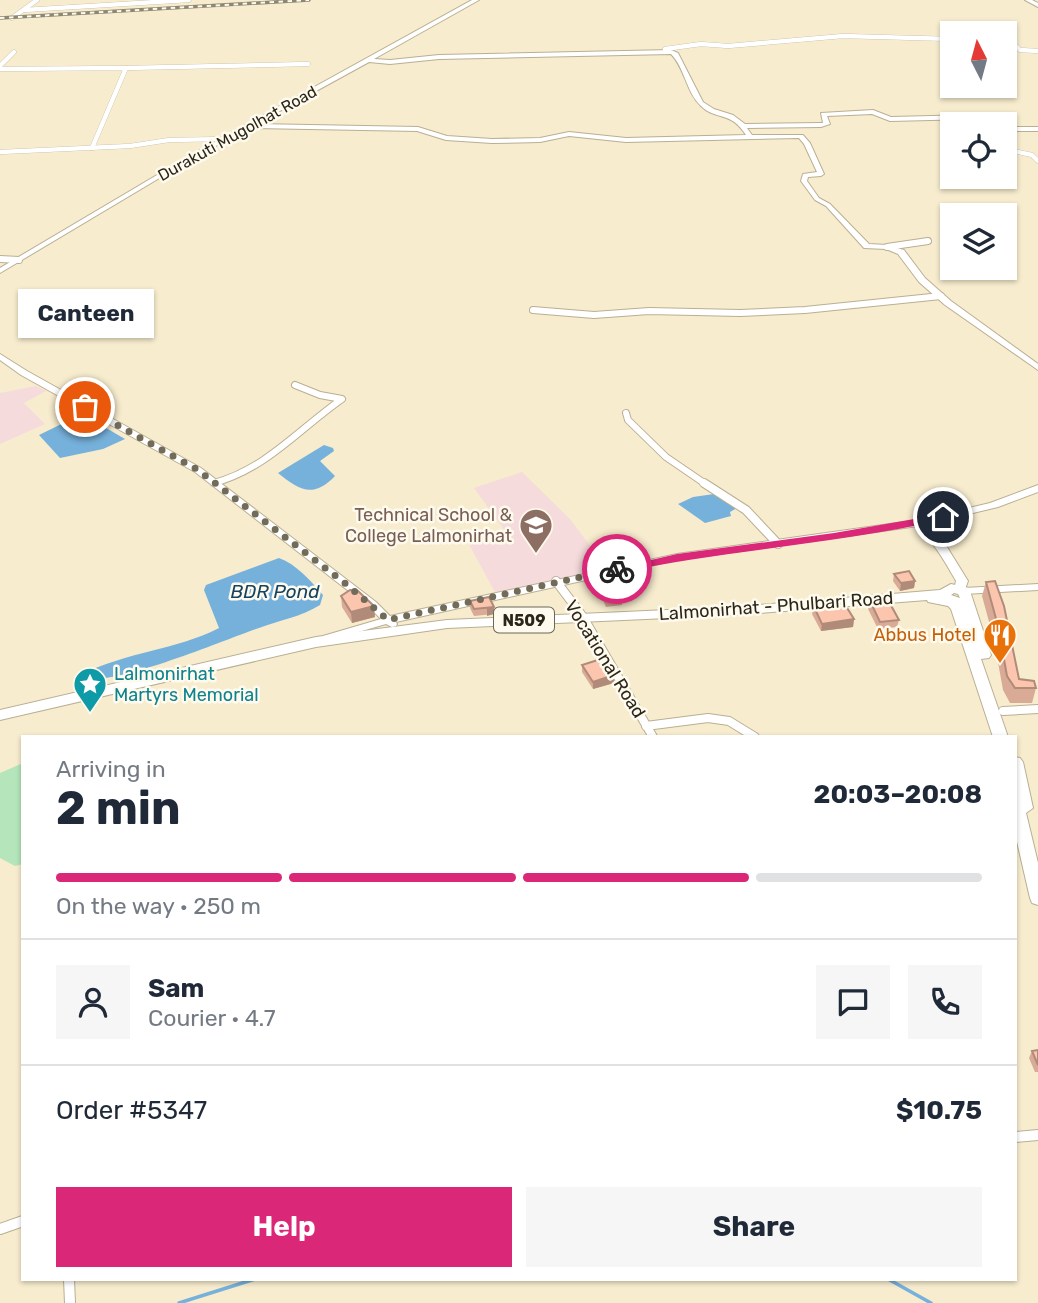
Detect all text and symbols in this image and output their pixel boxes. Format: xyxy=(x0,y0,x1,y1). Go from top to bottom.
north arrow xyxy=(940,21,1017,98)
map controls xyxy=(940,21,1017,280)
street label: Durakuti Mugolhat Road xyxy=(154,82,320,185)
button: locate xyxy=(940,112,1017,189)
button: layers xyxy=(940,203,1017,280)
callout: Canteen xyxy=(17,288,153,337)
text: Canteen xyxy=(37,299,135,327)
pin xyxy=(55,377,115,437)
icon: bag xyxy=(66,388,104,426)
pin xyxy=(913,487,973,547)
icon: home xyxy=(924,498,962,536)
place label: Technical School & College Lalmonirhat xyxy=(345,504,512,547)
school or university icon: Technical School & College Lalmonirhat xyxy=(517,506,555,555)
courier xyxy=(582,534,652,604)
icon: bike xyxy=(598,550,636,588)
water label: BDR Pond xyxy=(231,580,320,603)
street label: Lalmonirhat - Phulbari Road xyxy=(658,587,894,625)
street label: Vocational Road xyxy=(560,596,650,722)
road number: N509 xyxy=(494,608,554,632)
restaurant icon: Abbus Hotel xyxy=(981,616,1019,665)
place label: Abbus Hotel xyxy=(874,624,976,646)
place label: Lalmonirhat Martyrs Memorial xyxy=(114,663,259,706)
place icon: Lalmonirhat Martyrs Memorial xyxy=(71,665,109,714)
text: Arriving in xyxy=(56,755,166,783)
text: 20:03–20:08 xyxy=(814,779,982,810)
text: 2 min xyxy=(56,781,181,836)
text: On the way · 250 m xyxy=(56,892,261,920)
button: person xyxy=(56,965,130,1039)
button: chat xyxy=(816,965,890,1039)
button: phone xyxy=(908,965,982,1039)
text: Sam xyxy=(148,973,204,1004)
text: Courier · 4.7 xyxy=(148,1004,275,1032)
text: Order #5347 xyxy=(56,1095,207,1126)
text: $10.75 xyxy=(896,1095,982,1126)
button: Help xyxy=(56,1187,512,1267)
button: Share xyxy=(526,1187,982,1267)

